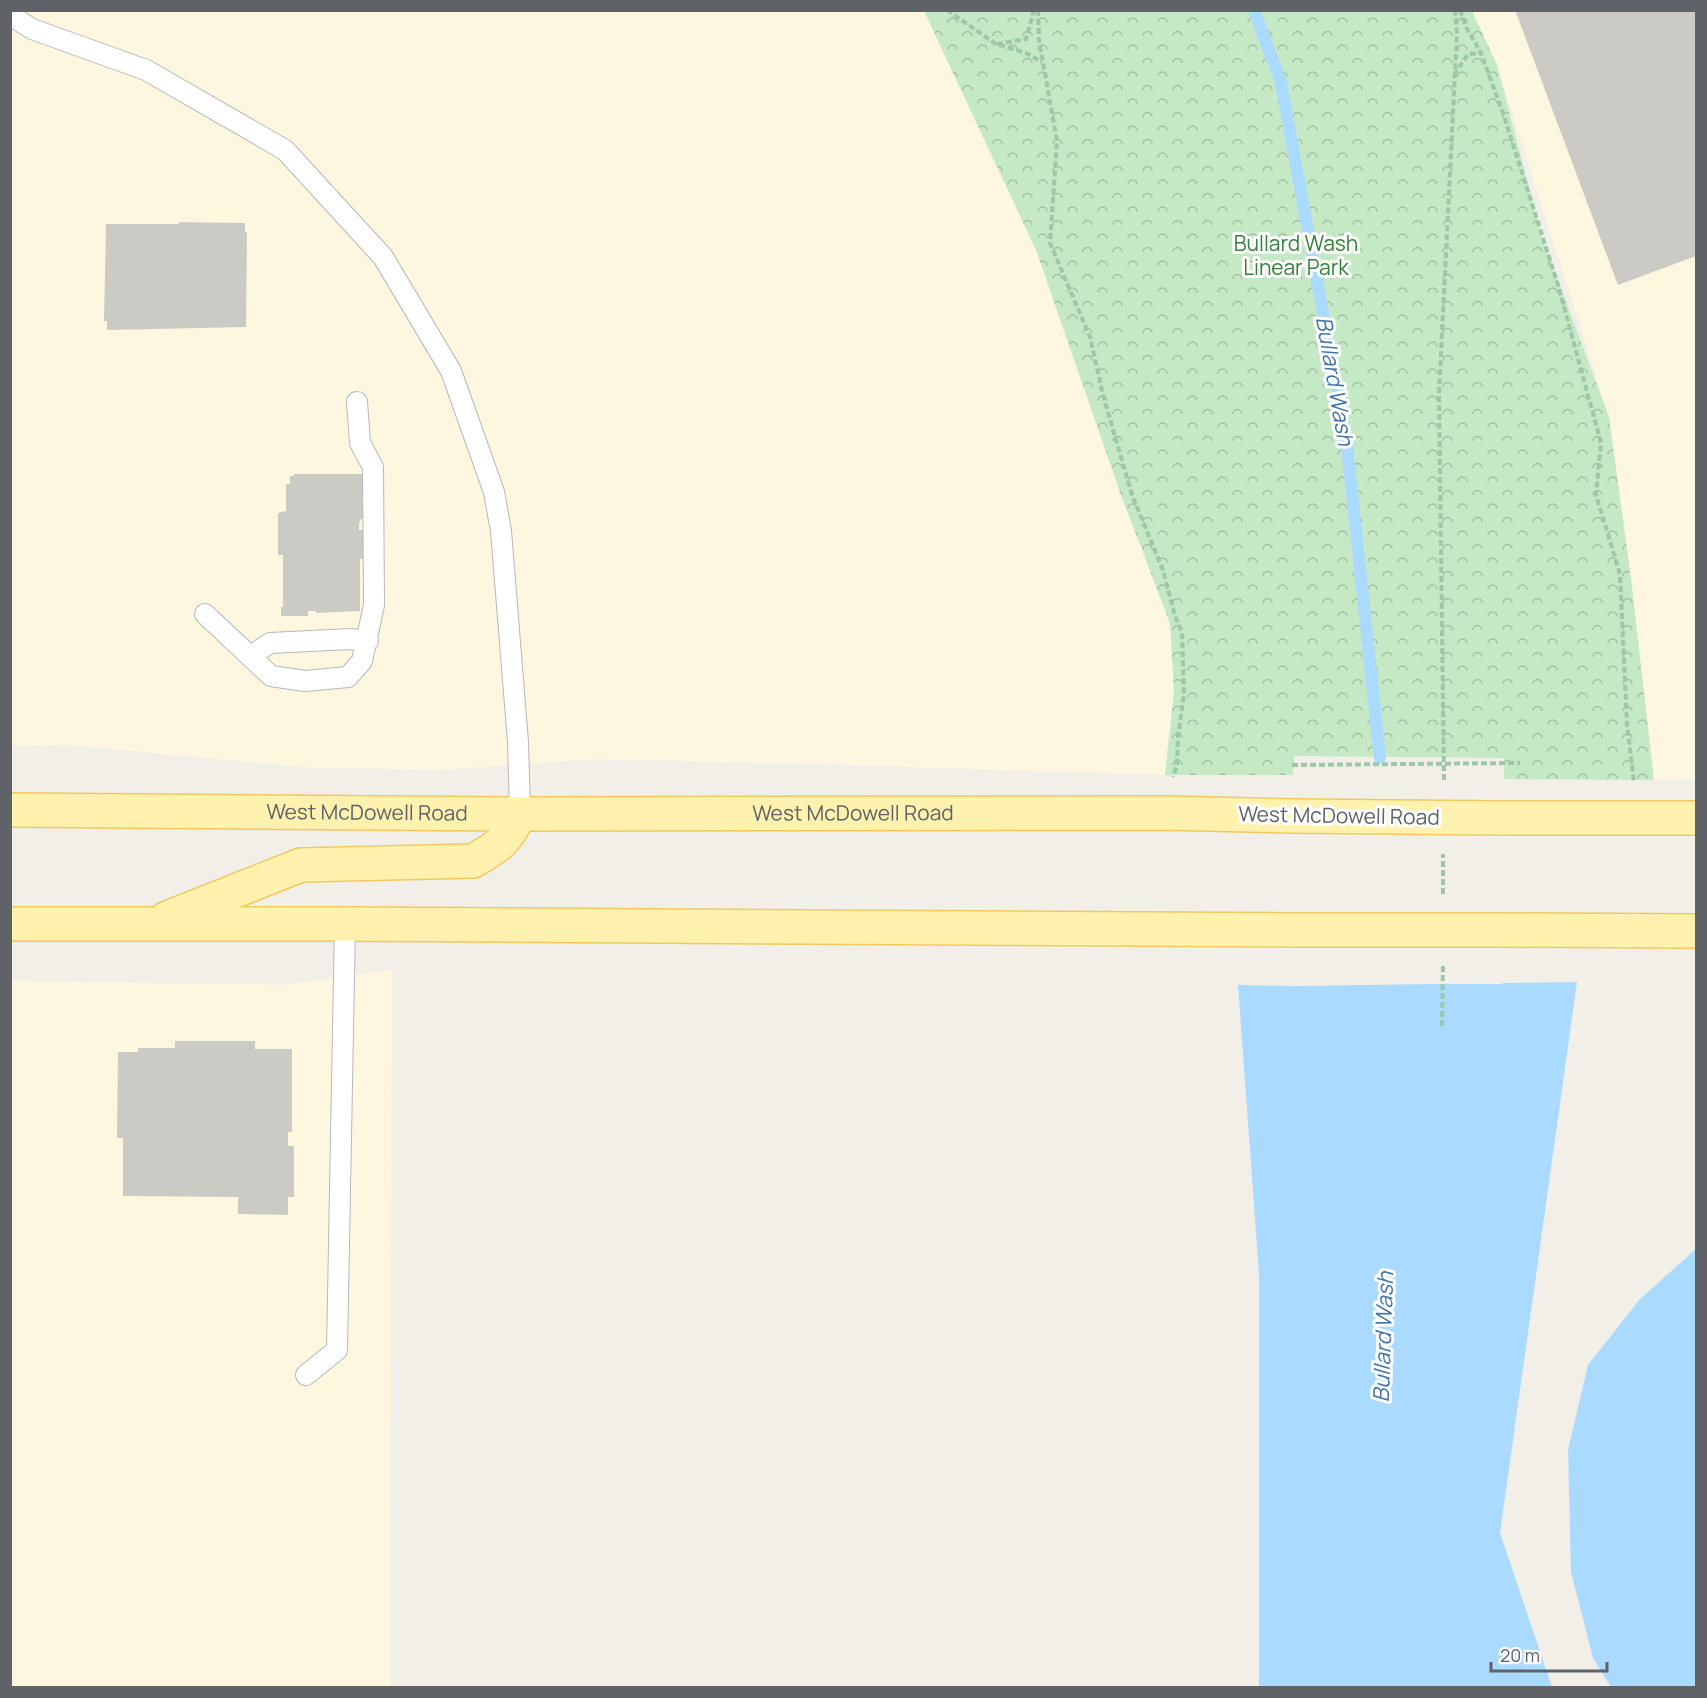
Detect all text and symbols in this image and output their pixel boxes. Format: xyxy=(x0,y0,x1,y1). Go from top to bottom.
park label: Bullard Wash Linear Park xyxy=(1234,229,1358,281)
water label: Bullard Wash xyxy=(1309,314,1361,449)
street label: West McDowell Road xyxy=(266,797,468,827)
street label: West McDowell Road xyxy=(752,798,954,827)
street label: West McDowell Road xyxy=(1238,799,1440,831)
water label: Bullard Wash xyxy=(1366,1270,1400,1403)
scale bar xyxy=(1491,1635,1606,1673)
text: 20 m xyxy=(1500,1643,1540,1667)

